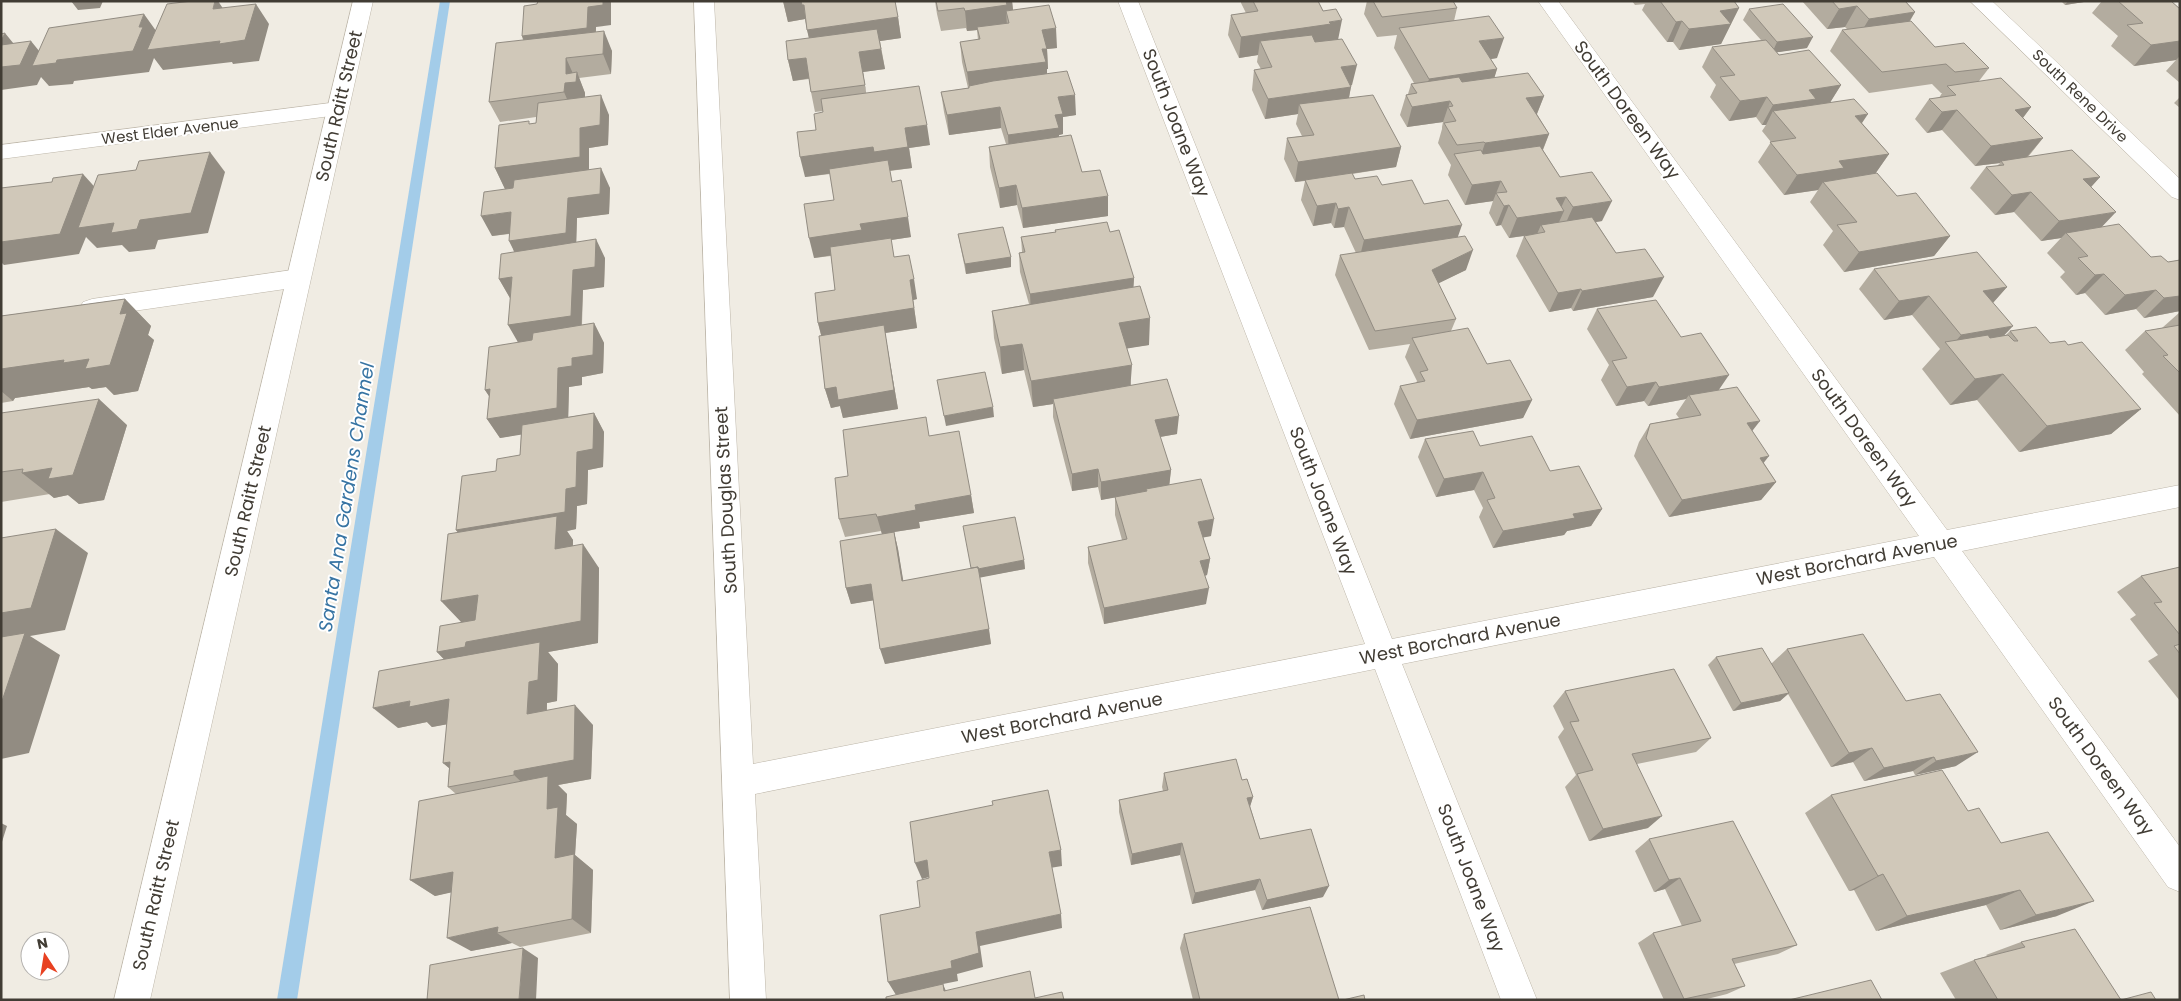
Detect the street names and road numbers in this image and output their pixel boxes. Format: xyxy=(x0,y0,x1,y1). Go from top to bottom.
street label: South Raitt Street xyxy=(309,28,368,184)
street label: South Doreen Way xyxy=(1569,35,1686,184)
street label: South Rene Drive xyxy=(2028,44,2133,147)
street label: South Joane Way xyxy=(1137,45,1216,201)
street label: West Elder Avenue xyxy=(100,112,240,149)
street label: South Doreen Way xyxy=(1806,363,1923,512)
street label: South Douglas Street xyxy=(708,406,743,595)
street label: South Raitt Street xyxy=(218,423,277,579)
street label: South Joane Way xyxy=(1284,423,1363,579)
street label: West Borchard Avenue xyxy=(1754,528,1960,591)
street label: West Borchard Avenue xyxy=(1357,607,1563,670)
street label: West Borchard Avenue xyxy=(959,686,1165,749)
street label: South Doreen Way xyxy=(2043,691,2160,840)
street label: South Joane Way xyxy=(1432,800,1511,956)
street label: South Raitt Street xyxy=(126,817,185,973)

